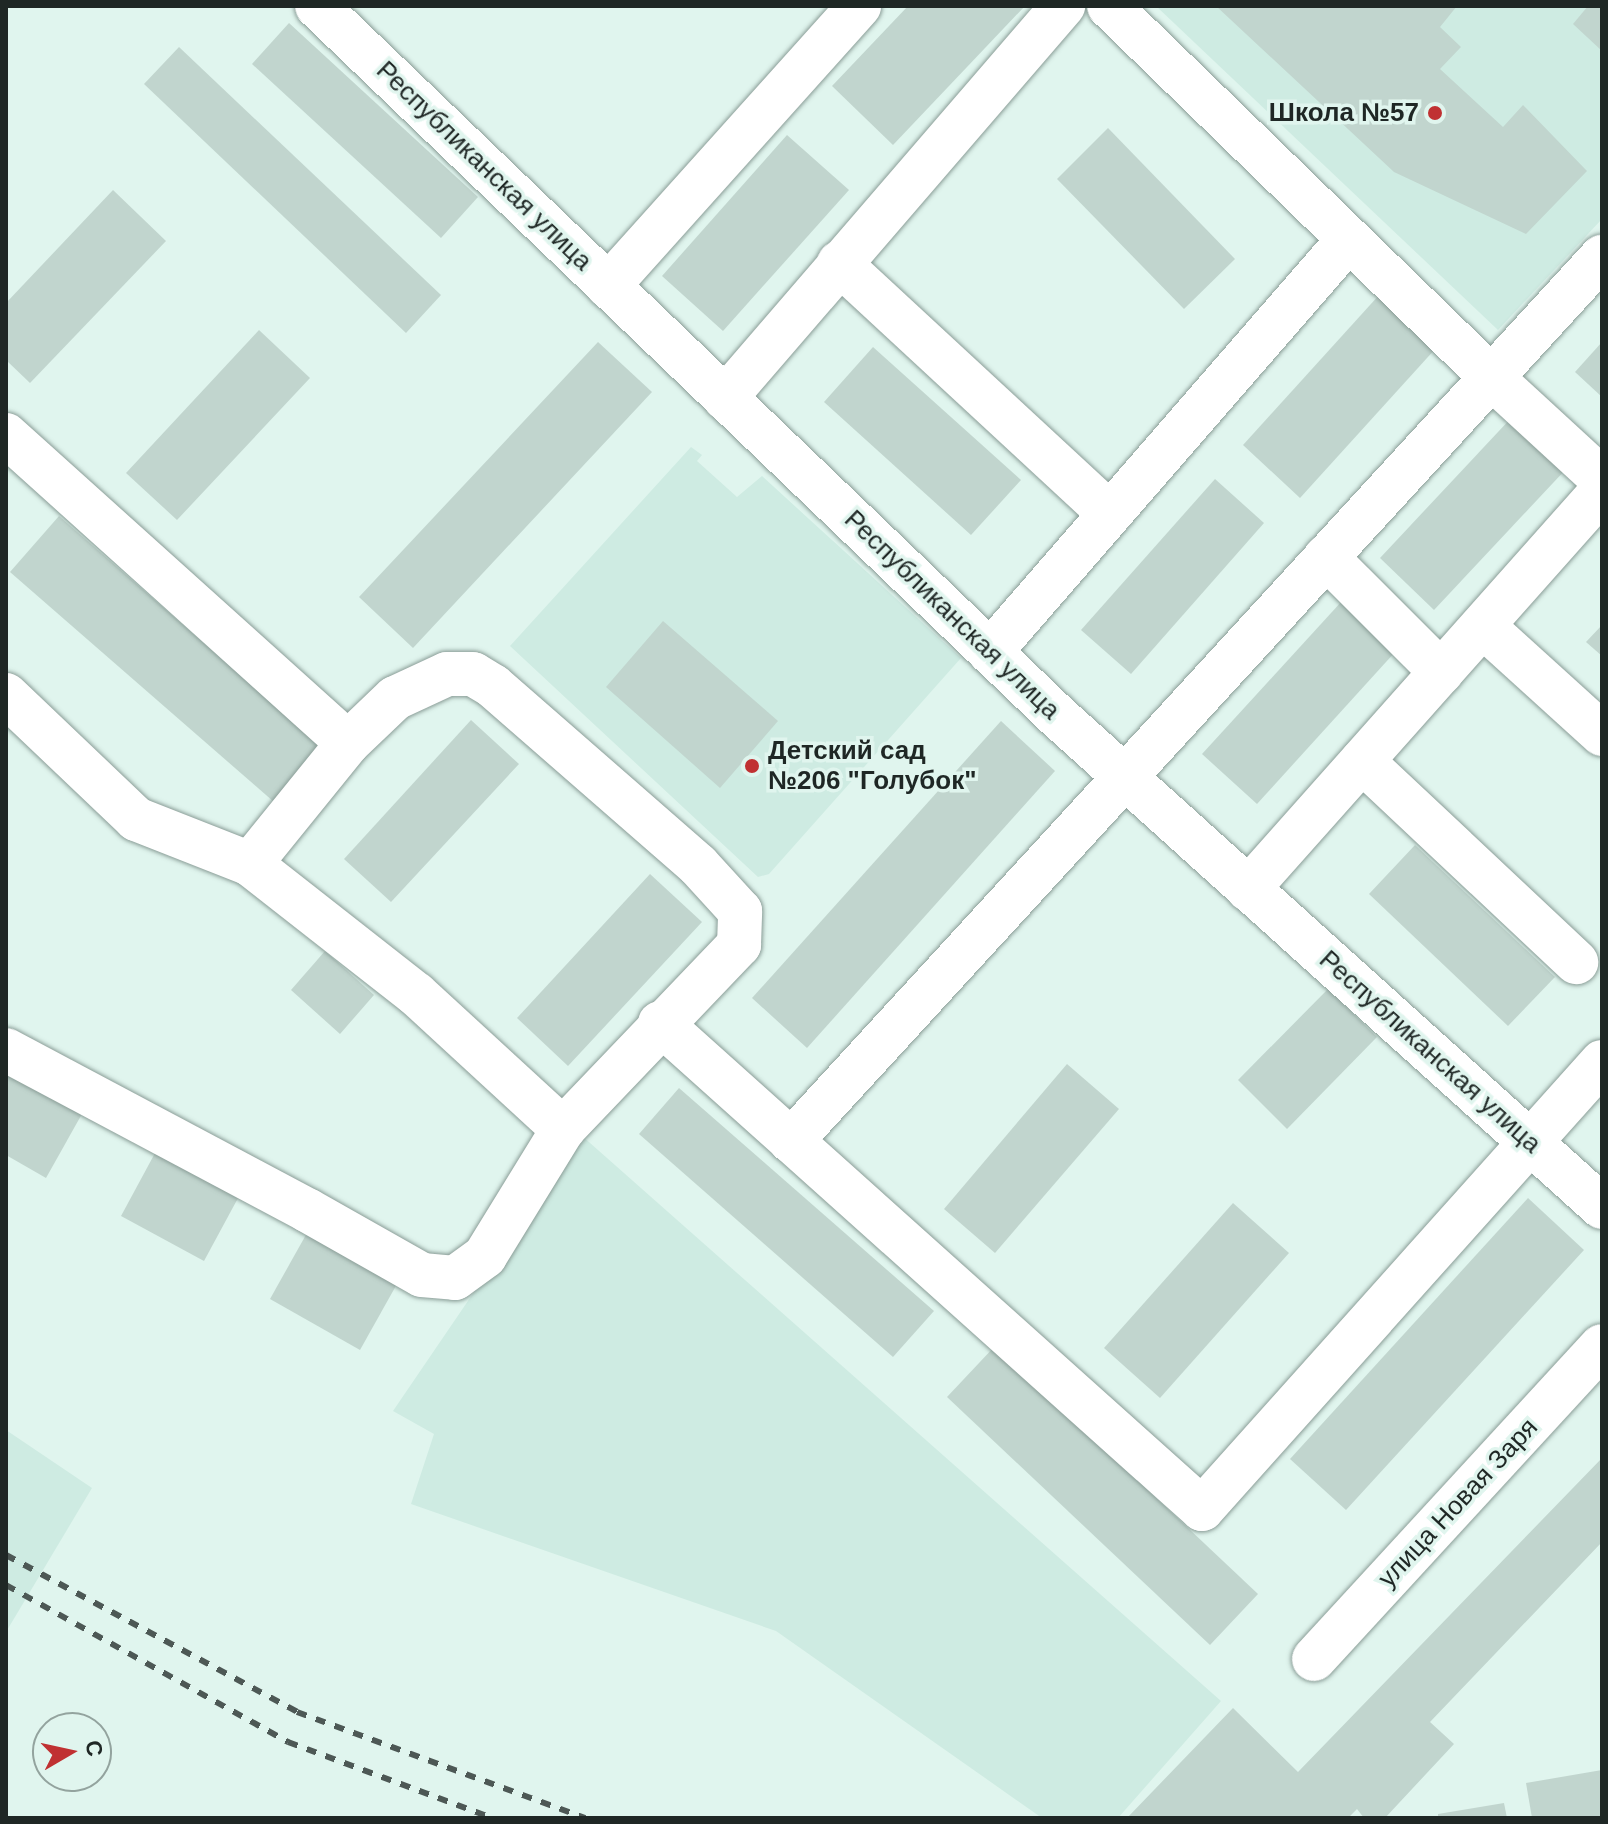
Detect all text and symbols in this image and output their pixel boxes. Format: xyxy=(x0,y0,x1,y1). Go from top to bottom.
street label: Республиканская улица xyxy=(370,55,598,277)
place label: Школа №57 xyxy=(1269,97,1419,129)
marker: Школа №57 xyxy=(1426,104,1444,122)
street label: Республиканская улица xyxy=(838,504,1066,726)
place label: Детский сад №206 "Голубок" xyxy=(768,735,977,796)
marker: Детский сад №206 "Голубок" xyxy=(743,757,761,775)
street label: Республиканская улица xyxy=(1313,944,1547,1160)
street label: улица Новая Заря xyxy=(1372,1412,1544,1594)
north arrow xyxy=(32,1712,112,1792)
text: С xyxy=(81,1739,108,1758)

